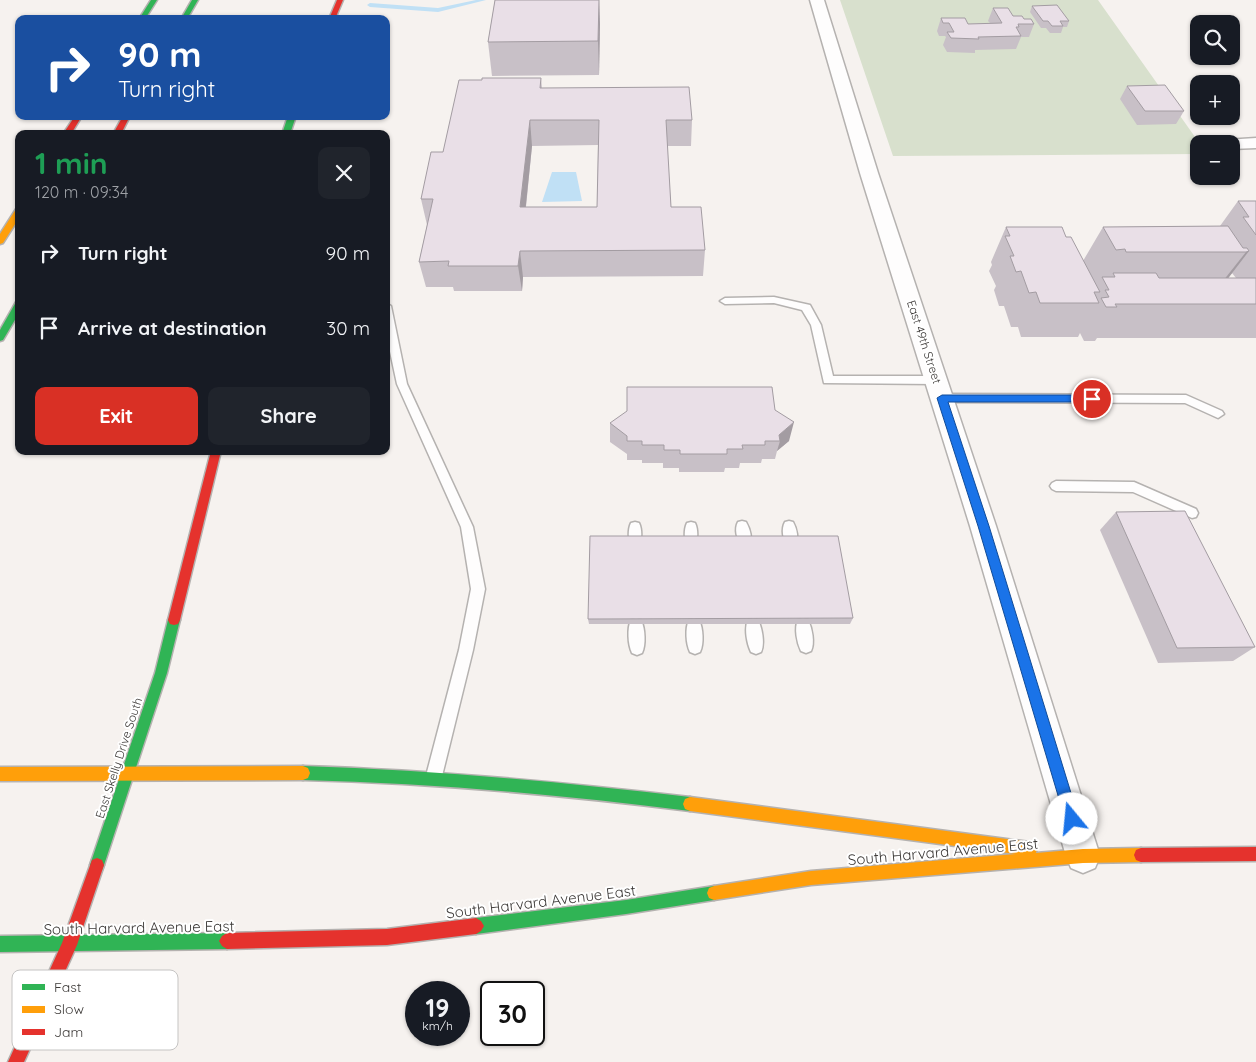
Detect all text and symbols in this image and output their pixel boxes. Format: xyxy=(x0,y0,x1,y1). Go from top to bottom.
map controls xyxy=(1190,15,1240,185)
button: search xyxy=(1190,15,1240,65)
text: 90 m xyxy=(118,32,201,76)
icon: right xyxy=(35,35,100,100)
text: Turn right xyxy=(118,75,215,103)
button: + xyxy=(1190,75,1240,125)
button: − xyxy=(1190,135,1240,185)
text: 1 min xyxy=(35,144,108,182)
button: close xyxy=(318,147,370,199)
text: 120 m · 09:34 xyxy=(35,182,128,202)
icon: right xyxy=(35,239,63,267)
text: Turn right xyxy=(78,241,167,265)
text: 90 m xyxy=(326,241,370,265)
street label: East 49th Street xyxy=(904,298,945,385)
icon: arrive xyxy=(35,314,63,342)
text: Arrive at destination xyxy=(78,316,267,340)
text: 30 m xyxy=(326,316,370,340)
pin xyxy=(1071,378,1113,420)
icon: arrive xyxy=(1078,385,1106,413)
button: Exit xyxy=(35,387,198,445)
button: Share xyxy=(208,387,370,445)
street label: East Skelly Drive South xyxy=(92,696,145,820)
position arrow xyxy=(1045,792,1097,844)
street label: South Harvard Avenue East xyxy=(847,834,1039,869)
street label: South Harvard Avenue East xyxy=(445,880,637,923)
street label: South Harvard Avenue East xyxy=(43,916,235,939)
legend xyxy=(12,970,178,1050)
text: Fast xyxy=(54,978,82,996)
speed limit sign: 30 xyxy=(480,981,545,1046)
text: 19 xyxy=(426,992,449,1023)
text: Slow xyxy=(54,1000,84,1018)
text: km/h xyxy=(422,1018,453,1033)
text: Jam xyxy=(54,1023,83,1041)

